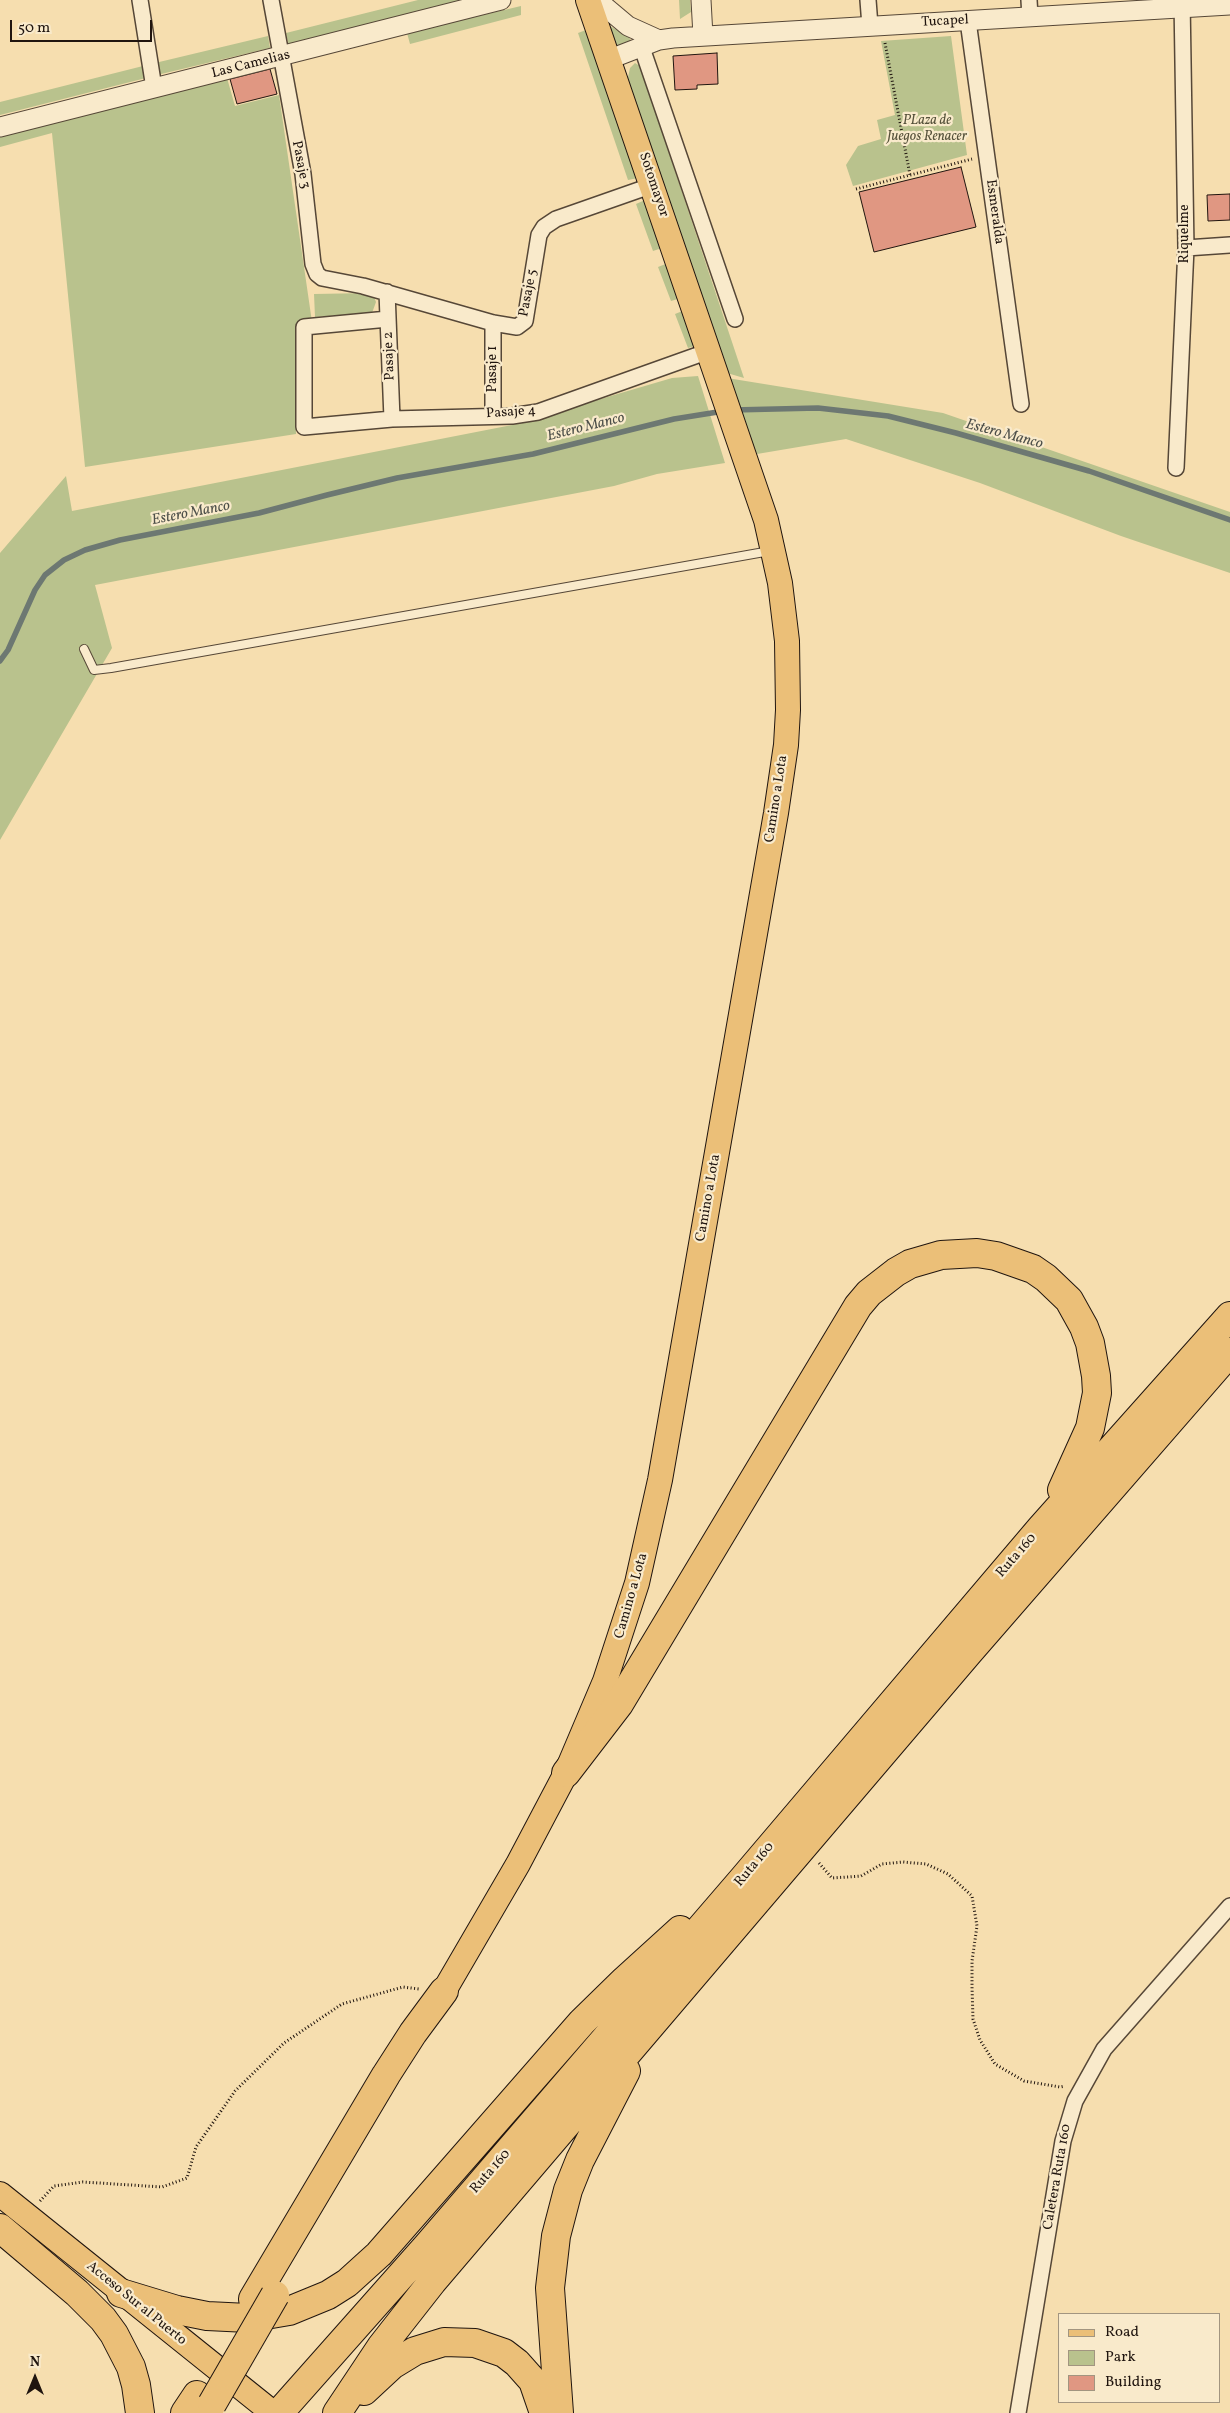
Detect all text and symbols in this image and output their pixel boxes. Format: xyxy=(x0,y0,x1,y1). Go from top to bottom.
scale bar xyxy=(12,10,155,42)
street label: Tucapel xyxy=(921,12,969,32)
text: 50 m xyxy=(18,18,50,39)
street label: Las Camelias xyxy=(210,47,292,83)
park label: PLaza de Juegos Renacer xyxy=(887,113,967,146)
street label: Pasaje 3 xyxy=(287,140,313,190)
street label: Sotomayor xyxy=(634,151,672,219)
street label: Esmeralda xyxy=(981,178,1007,246)
street label: Riquelme xyxy=(1177,204,1193,264)
street label: Pasaje 5 xyxy=(516,268,542,318)
street label: Pasaje 2 xyxy=(381,331,399,381)
street label: Pasaje 1 xyxy=(485,346,501,392)
street label: Pasaje 4 xyxy=(486,403,536,423)
water label: Estero Manco xyxy=(545,410,627,446)
water label: Estero Manco xyxy=(963,416,1045,454)
water label: Estero Manco xyxy=(150,498,232,530)
street label: Camino a Lota xyxy=(762,754,792,844)
street label: Camino a Lota xyxy=(693,1153,725,1243)
street label: Ruta 160 xyxy=(993,1530,1041,1582)
street label: Camino a Lota xyxy=(612,1551,652,1641)
street label: Ruta 160 xyxy=(732,1839,778,1891)
street label: Caletera Ruta 160 xyxy=(1040,2123,1076,2231)
street label: Ruta 160 xyxy=(467,2146,515,2198)
street label: Acceso Sur al Puerto xyxy=(83,2258,189,2350)
legend xyxy=(1058,2313,1220,2403)
text: Road xyxy=(1105,2322,1139,2343)
text: Park xyxy=(1105,2347,1136,2368)
north arrow xyxy=(10,2353,60,2403)
text: N xyxy=(30,2353,40,2372)
text: Building xyxy=(1105,2372,1161,2393)

